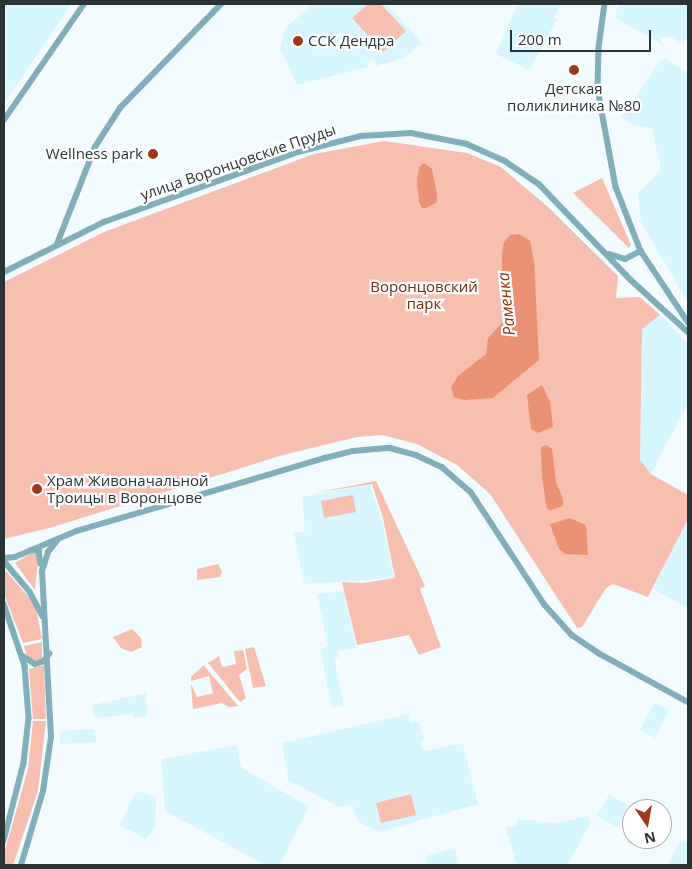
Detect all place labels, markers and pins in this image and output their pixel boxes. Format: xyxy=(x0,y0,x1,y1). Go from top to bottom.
place label: ССК Дендра xyxy=(308,32,394,50)
marker: ССК Дендра xyxy=(292,35,304,47)
marker: Детская поликлиника №80 xyxy=(567,63,581,77)
place label: Детская поликлиника №80 xyxy=(507,79,641,114)
place label: Wellness park xyxy=(46,145,143,163)
marker: Wellness park xyxy=(147,148,159,160)
place label: Храм Живоначальной Троицы в Воронцове xyxy=(47,471,209,506)
marker: Храм Живоначальной Троицы в Воронцове xyxy=(31,483,43,495)

